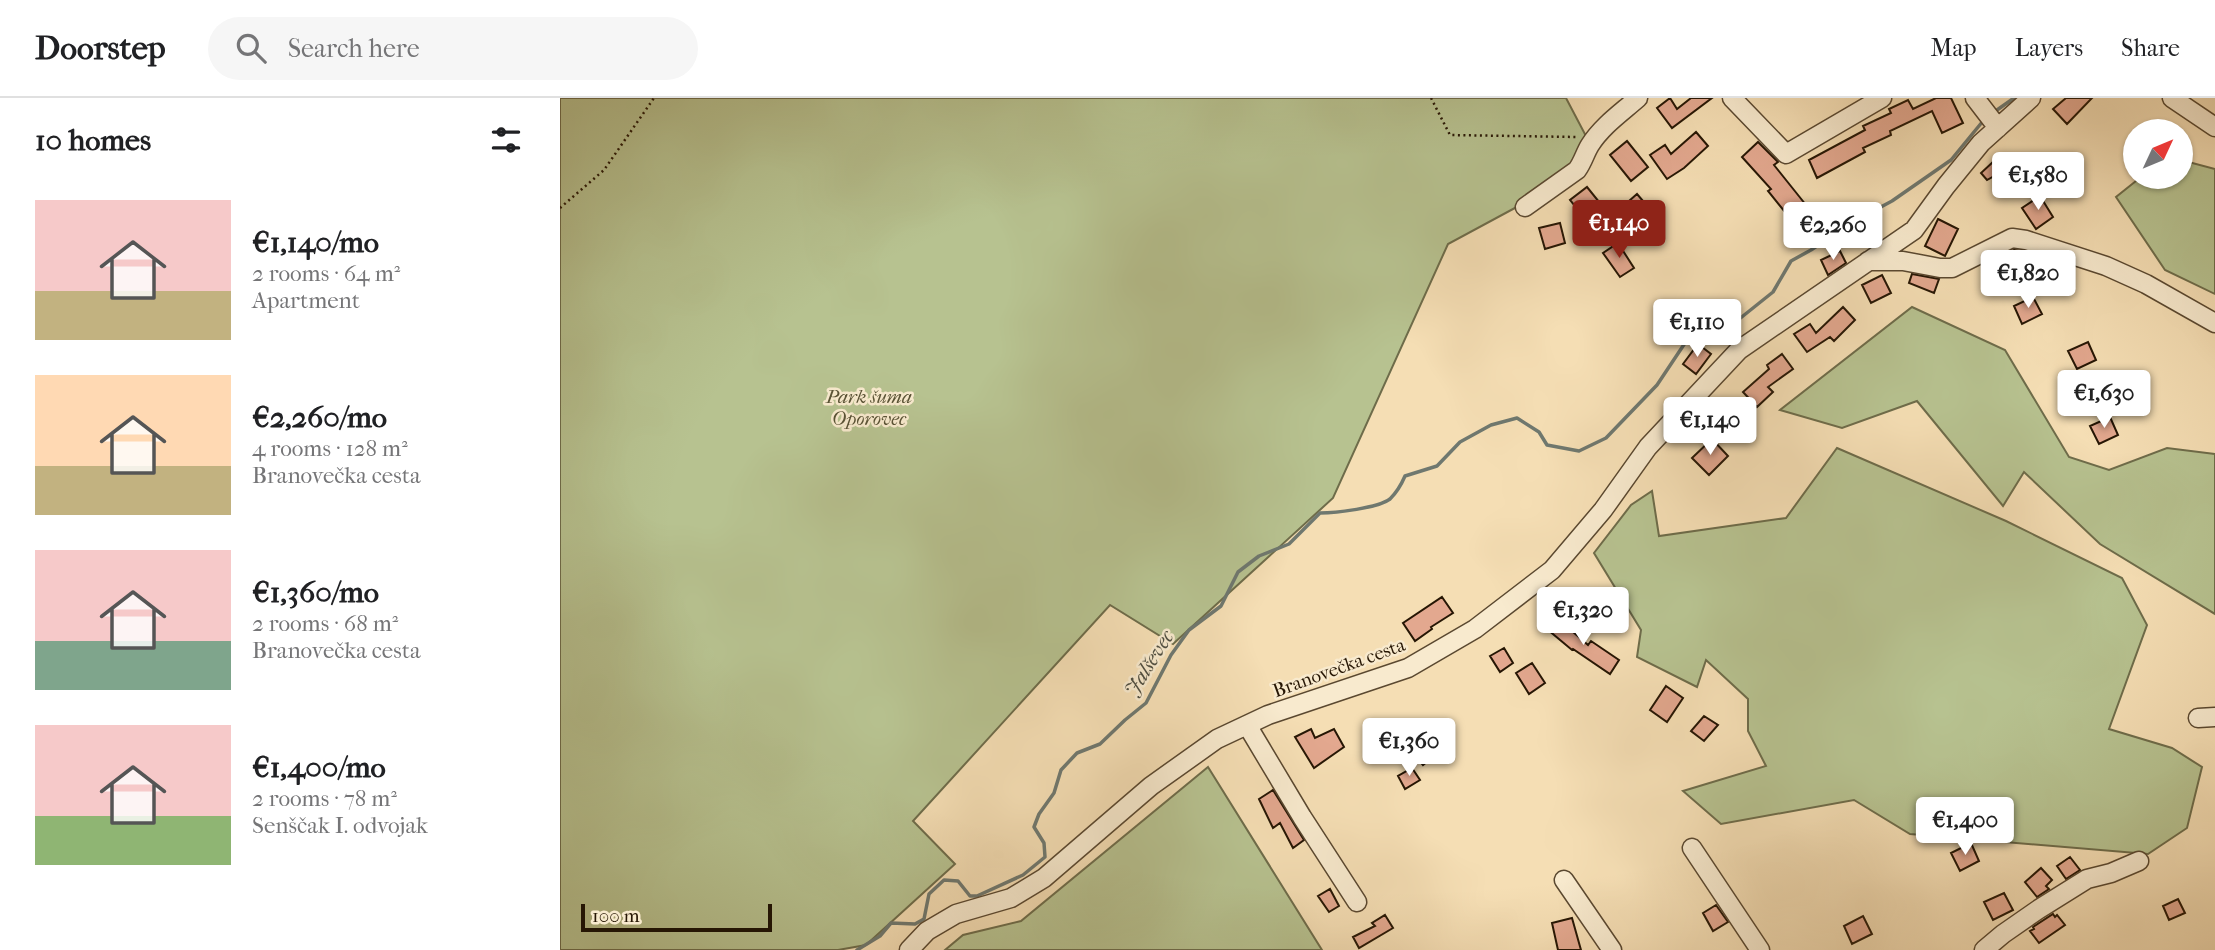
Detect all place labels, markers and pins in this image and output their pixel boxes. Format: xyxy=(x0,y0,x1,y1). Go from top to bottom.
pin: €1,580 xyxy=(1981,152,2095,212)
pin: €1,140 xyxy=(1562,200,1676,260)
pin: €2,260 xyxy=(1776,202,1890,262)
pin: €1,820 xyxy=(1971,250,2085,310)
pin: €1,110 xyxy=(1640,300,1754,359)
pin: €1,630 xyxy=(2047,370,2161,430)
pin: €1,140 xyxy=(1653,398,1767,457)
pin: €1,320 xyxy=(1526,588,1640,647)
pin: €1,360 xyxy=(1352,718,1466,778)
pin: €1,400 xyxy=(1908,798,2022,857)

